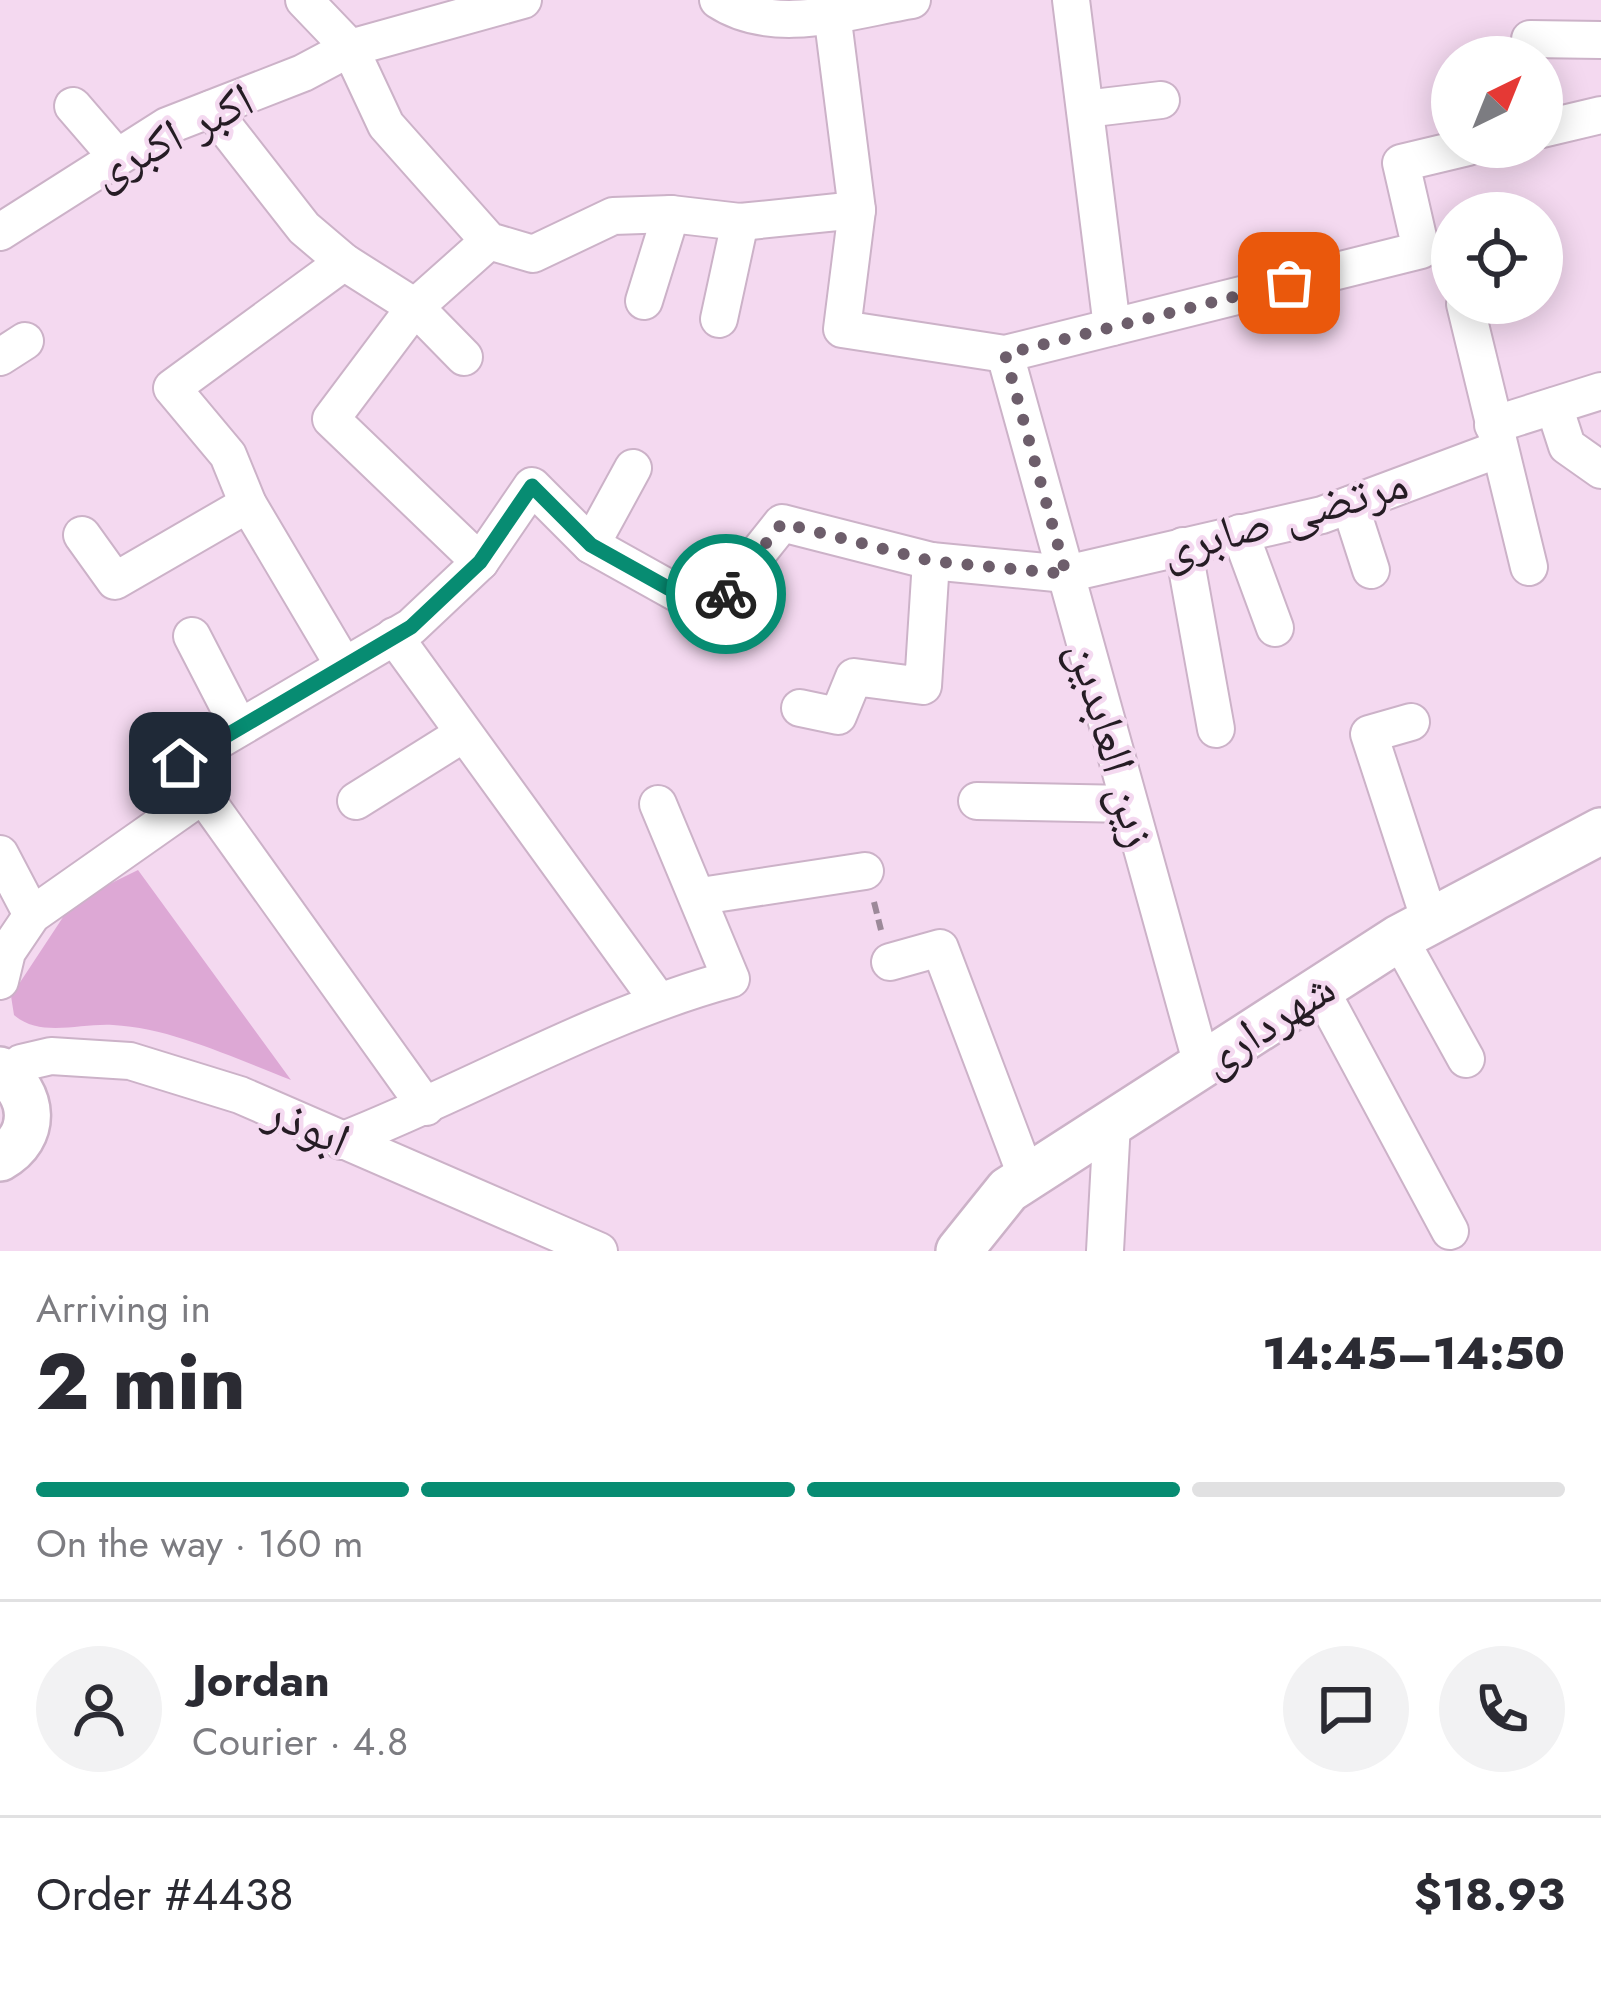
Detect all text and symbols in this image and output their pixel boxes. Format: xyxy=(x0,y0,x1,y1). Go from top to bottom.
north arrow xyxy=(1431,36,1563,168)
map controls xyxy=(1431,36,1563,324)
street label: اکبر اکبری xyxy=(79,65,265,205)
button: locate xyxy=(1431,192,1563,324)
pin xyxy=(1238,232,1340,334)
icon: bag xyxy=(1256,250,1322,316)
street label: مرتضی صابری xyxy=(1152,448,1416,584)
courier xyxy=(666,534,786,654)
icon: bike xyxy=(693,561,759,627)
street label: زین العابدین xyxy=(1051,633,1175,855)
pin xyxy=(129,712,231,814)
icon: home xyxy=(147,730,213,796)
street label: شهرداری xyxy=(1186,954,1348,1092)
street label: ابوذر xyxy=(254,1076,361,1174)
text: Arriving in xyxy=(36,1280,211,1337)
text: 14:45–14:50 xyxy=(1262,1321,1565,1386)
text: 2 min xyxy=(36,1326,245,1438)
text: On the way · 160 m xyxy=(36,1515,363,1572)
button: person xyxy=(36,1646,162,1772)
button: chat xyxy=(1283,1646,1409,1772)
button: phone xyxy=(1439,1646,1565,1772)
text: Jordan xyxy=(192,1648,330,1713)
text: Courier · 4.8 xyxy=(192,1713,408,1770)
text: Order #4438 xyxy=(36,1862,294,1927)
text: $18.93 xyxy=(1414,1862,1565,1927)

